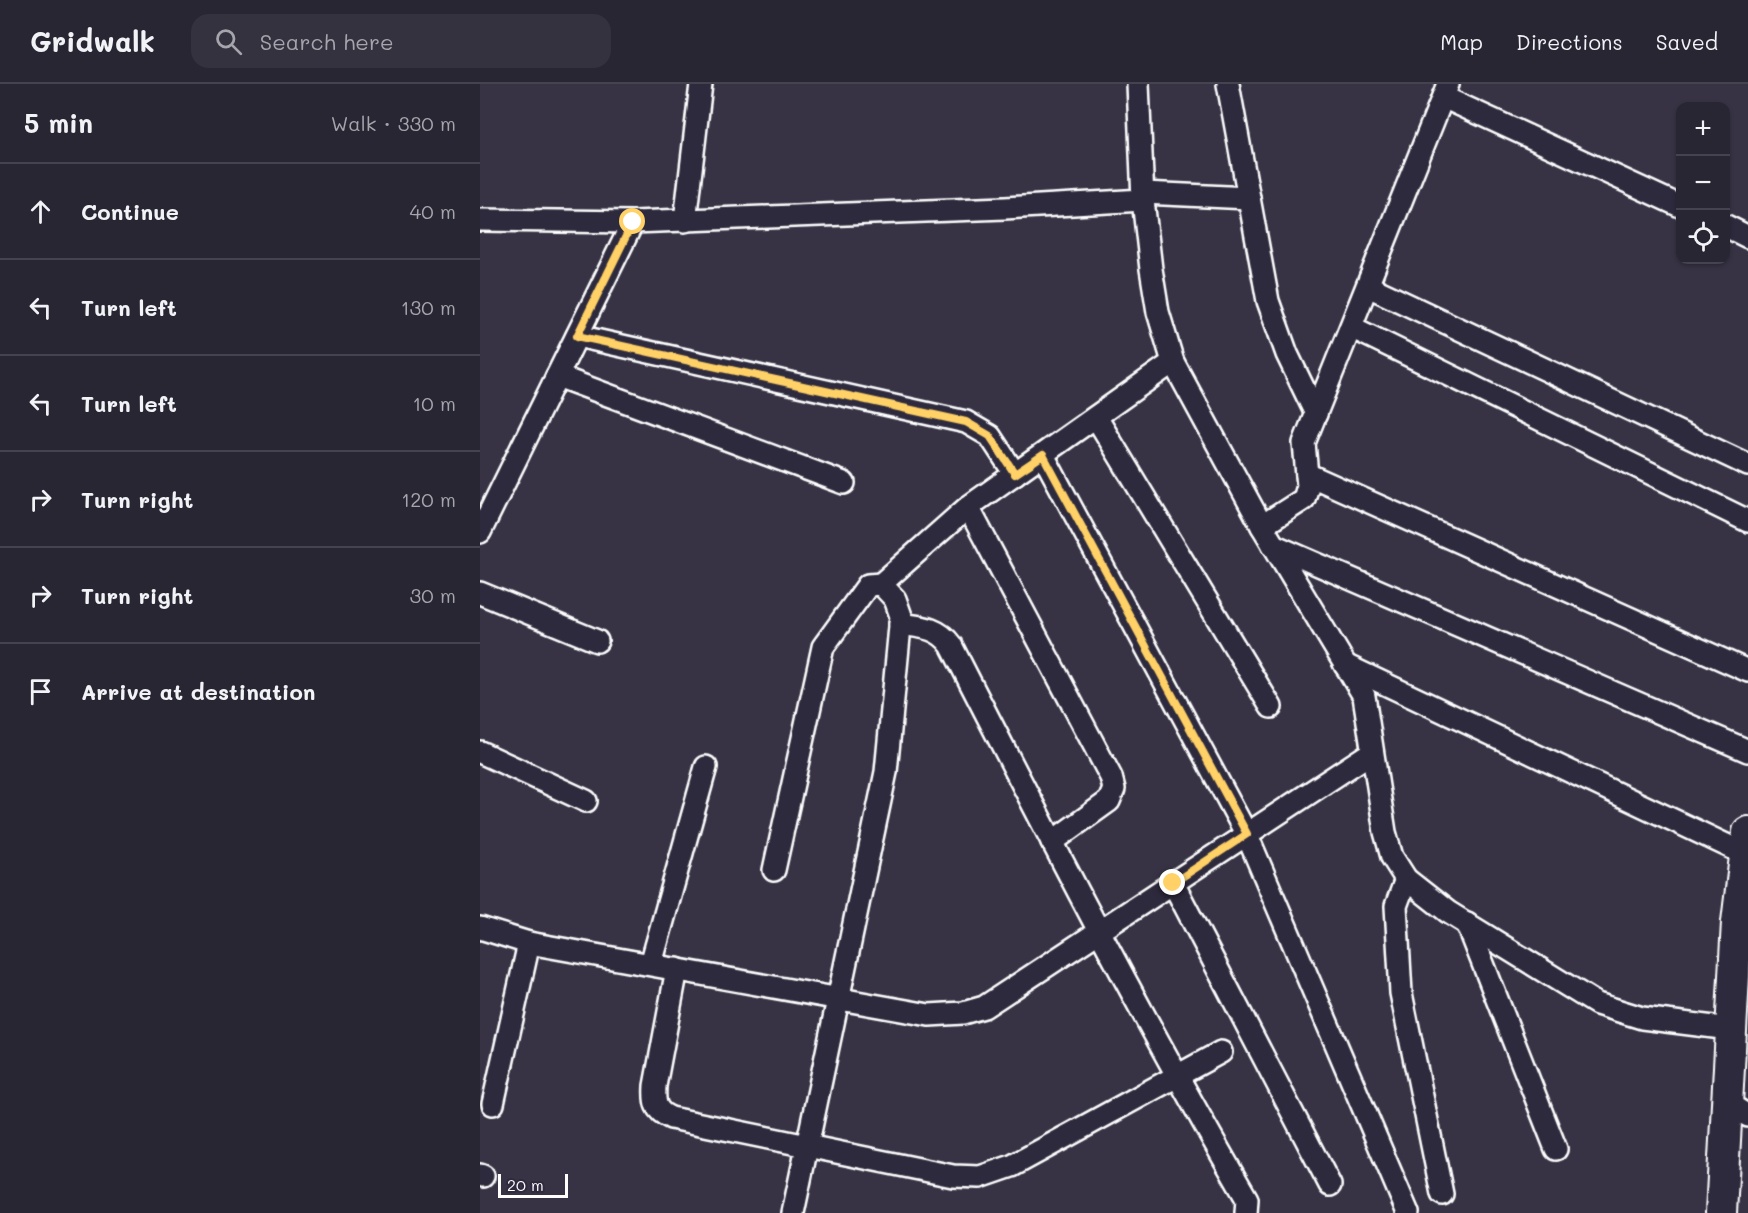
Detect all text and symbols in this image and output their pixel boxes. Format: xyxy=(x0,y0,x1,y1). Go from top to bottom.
search box xyxy=(191,14,611,68)
text: Gridwalk xyxy=(30,23,155,59)
icon: search xyxy=(212,25,245,58)
text: Search here xyxy=(260,27,394,56)
text: Map xyxy=(1440,28,1483,55)
text: Directions xyxy=(1516,28,1623,55)
text: Saved xyxy=(1656,28,1718,55)
map controls xyxy=(1676,102,1730,264)
button: + xyxy=(1676,102,1730,156)
text: 5 min xyxy=(24,106,93,140)
text: Walk · 330 m xyxy=(331,110,456,136)
button: − xyxy=(1676,156,1730,210)
icon: ahead xyxy=(24,195,57,228)
text: Continue xyxy=(81,197,179,226)
text: 40 m xyxy=(410,198,456,224)
route start xyxy=(619,208,645,234)
button: locate xyxy=(1676,210,1730,264)
icon: left xyxy=(24,291,57,324)
text: Turn left xyxy=(81,293,177,322)
text: 130 m xyxy=(401,294,456,320)
icon: left xyxy=(24,387,57,420)
text: Turn left xyxy=(81,389,177,418)
text: 10 m xyxy=(412,390,456,416)
icon: right xyxy=(24,483,57,516)
text: Turn right xyxy=(81,485,193,514)
text: 120 m xyxy=(401,486,456,512)
icon: right xyxy=(24,579,57,612)
text: Turn right xyxy=(81,581,193,610)
text: 30 m xyxy=(410,582,456,608)
icon: arrive xyxy=(24,675,57,708)
text: Arrive at destination xyxy=(81,677,316,706)
route end xyxy=(1159,869,1185,895)
scale bar xyxy=(498,1171,568,1198)
text: 20 m xyxy=(507,1174,544,1195)

